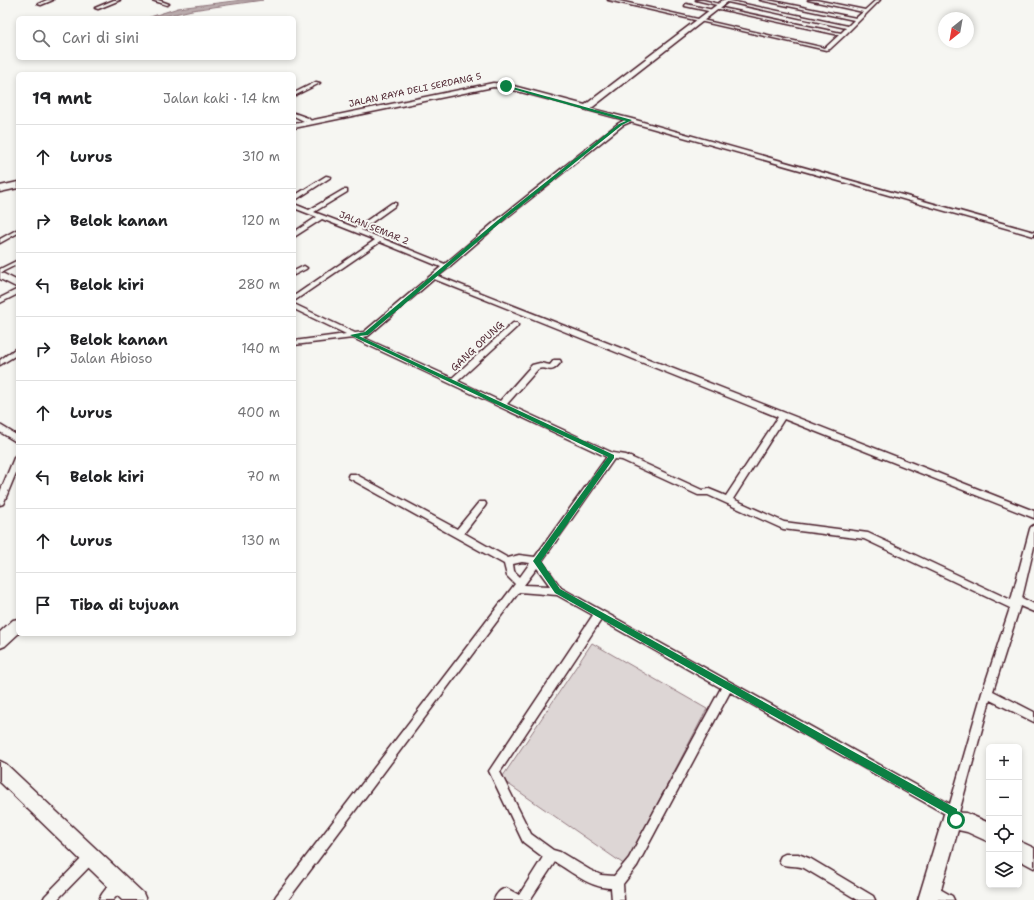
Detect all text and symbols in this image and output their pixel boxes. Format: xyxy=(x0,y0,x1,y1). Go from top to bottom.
north arrow xyxy=(938,12,974,48)
search box xyxy=(16,16,296,60)
icon: search xyxy=(30,27,52,49)
text: Cari di sini xyxy=(62,28,139,48)
street label: JALAN RAYA DELI SERDANG 5 xyxy=(348,70,482,110)
route end xyxy=(497,77,515,95)
text: 19 mnt xyxy=(32,87,92,109)
text: Jalan kaki · 1.4 km xyxy=(163,90,280,107)
icon: ahead xyxy=(32,146,54,168)
text: Lurus xyxy=(70,147,112,167)
text: 310 m xyxy=(242,148,280,165)
street label: JALAN SEMAR 2 xyxy=(337,209,411,247)
icon: right xyxy=(32,210,54,232)
text: Belok kanan xyxy=(70,211,168,231)
text: 120 m xyxy=(242,212,280,229)
icon: left xyxy=(32,274,54,296)
text: Belok kiri xyxy=(70,275,144,295)
text: 280 m xyxy=(238,276,280,293)
street label: GANG OPUNG xyxy=(448,318,507,374)
text: Belok kanan xyxy=(70,330,168,350)
icon: right xyxy=(32,338,54,360)
text: 140 m xyxy=(241,340,280,357)
text: Jalan Abioso xyxy=(70,350,152,367)
icon: ahead xyxy=(32,402,54,424)
text: Lurus xyxy=(70,403,112,423)
text: 400 m xyxy=(237,404,280,421)
icon: left xyxy=(32,466,54,488)
text: Belok kiri xyxy=(70,467,144,487)
text: 70 m xyxy=(246,468,280,485)
icon: ahead xyxy=(32,530,54,552)
text: Lurus xyxy=(70,531,112,551)
text: 130 m xyxy=(242,532,280,549)
icon: arrive xyxy=(32,594,54,616)
text: Tiba di tujuan xyxy=(70,595,179,615)
map controls xyxy=(986,744,1022,888)
button: + xyxy=(986,744,1022,780)
button: − xyxy=(986,780,1022,816)
route start xyxy=(947,811,965,829)
button: locate xyxy=(986,816,1022,852)
button: layers xyxy=(986,852,1022,888)

